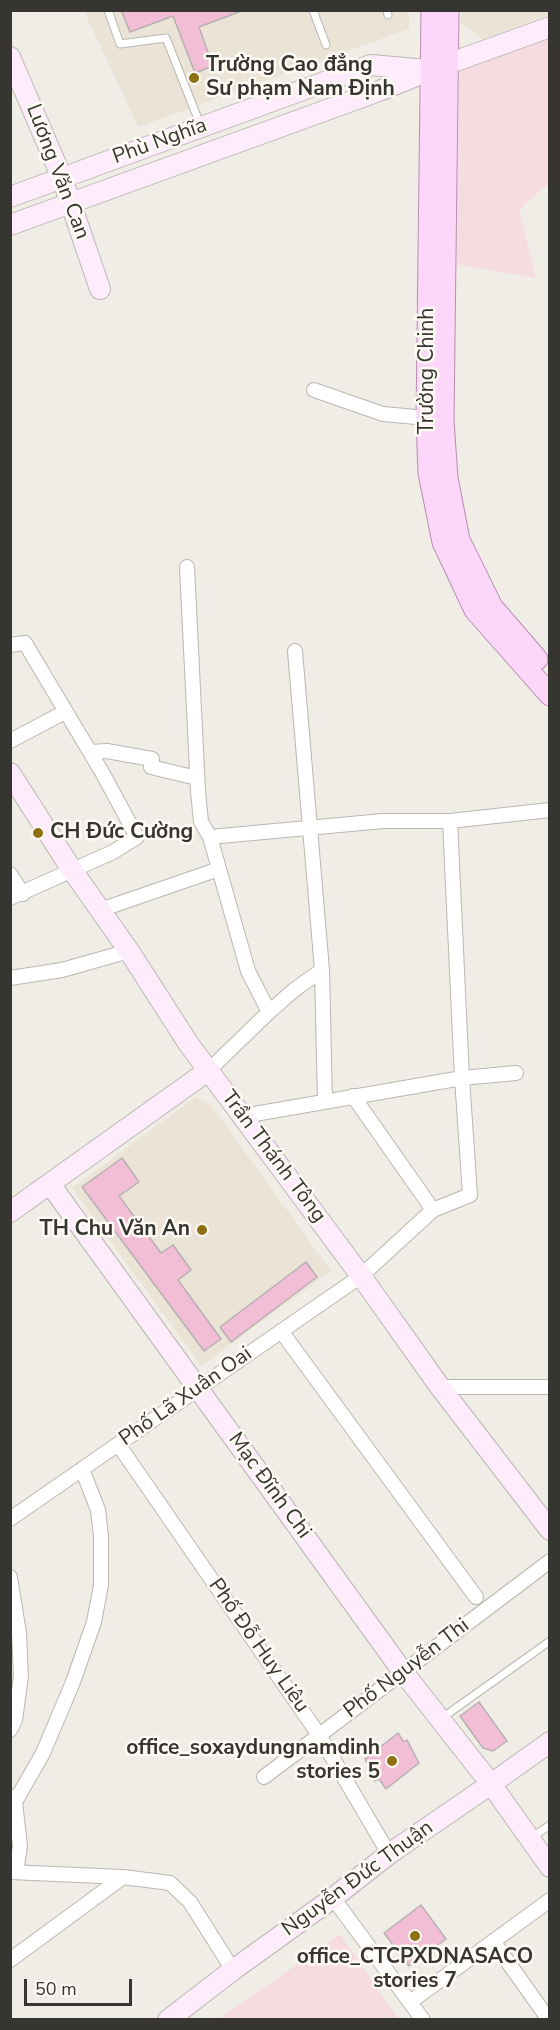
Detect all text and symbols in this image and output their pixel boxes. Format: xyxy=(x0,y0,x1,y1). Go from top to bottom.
place label: Trường Cao đẳng Sư phạm Nam Định xyxy=(206,53,395,103)
marker: Trường Cao đẳng Sư phạm Nam Định xyxy=(187,71,201,85)
street label: Lương Văn Can xyxy=(20,101,94,243)
street label: Phù Nghĩa xyxy=(110,113,210,171)
street label: Trường Chinh xyxy=(415,308,441,434)
place label: CH Đức Cường xyxy=(50,820,193,846)
marker: CH Đức Cường xyxy=(31,826,45,840)
street label: Trần Thánh Tông xyxy=(215,1086,331,1228)
place label: TH Chu Văn An xyxy=(40,1217,190,1243)
marker: TH Chu Văn An xyxy=(195,1223,209,1237)
street label: Phố Lã Xuân Oai xyxy=(115,1342,257,1452)
street label: Mạc Đĩnh Chi xyxy=(222,1428,316,1544)
street label: Phố Đỗ Huy Liêu xyxy=(202,1574,314,1718)
street label: Phố Nguyễn Thi xyxy=(339,1614,475,1724)
place label: office_soxaydungnamdinh stories 5 xyxy=(126,1736,380,1786)
marker: office_soxaydungnamdinh stories 5 xyxy=(385,1754,399,1768)
street label: Nguyễn Đức Thuận xyxy=(278,1816,438,1942)
marker: office_CTCPXDNASACO stories 7 xyxy=(408,1929,422,1943)
place label: office_CTCPXDNASACO stories 7 xyxy=(297,1945,533,1995)
scale bar xyxy=(27,1967,135,2005)
text: 50 m xyxy=(35,1977,77,2001)

